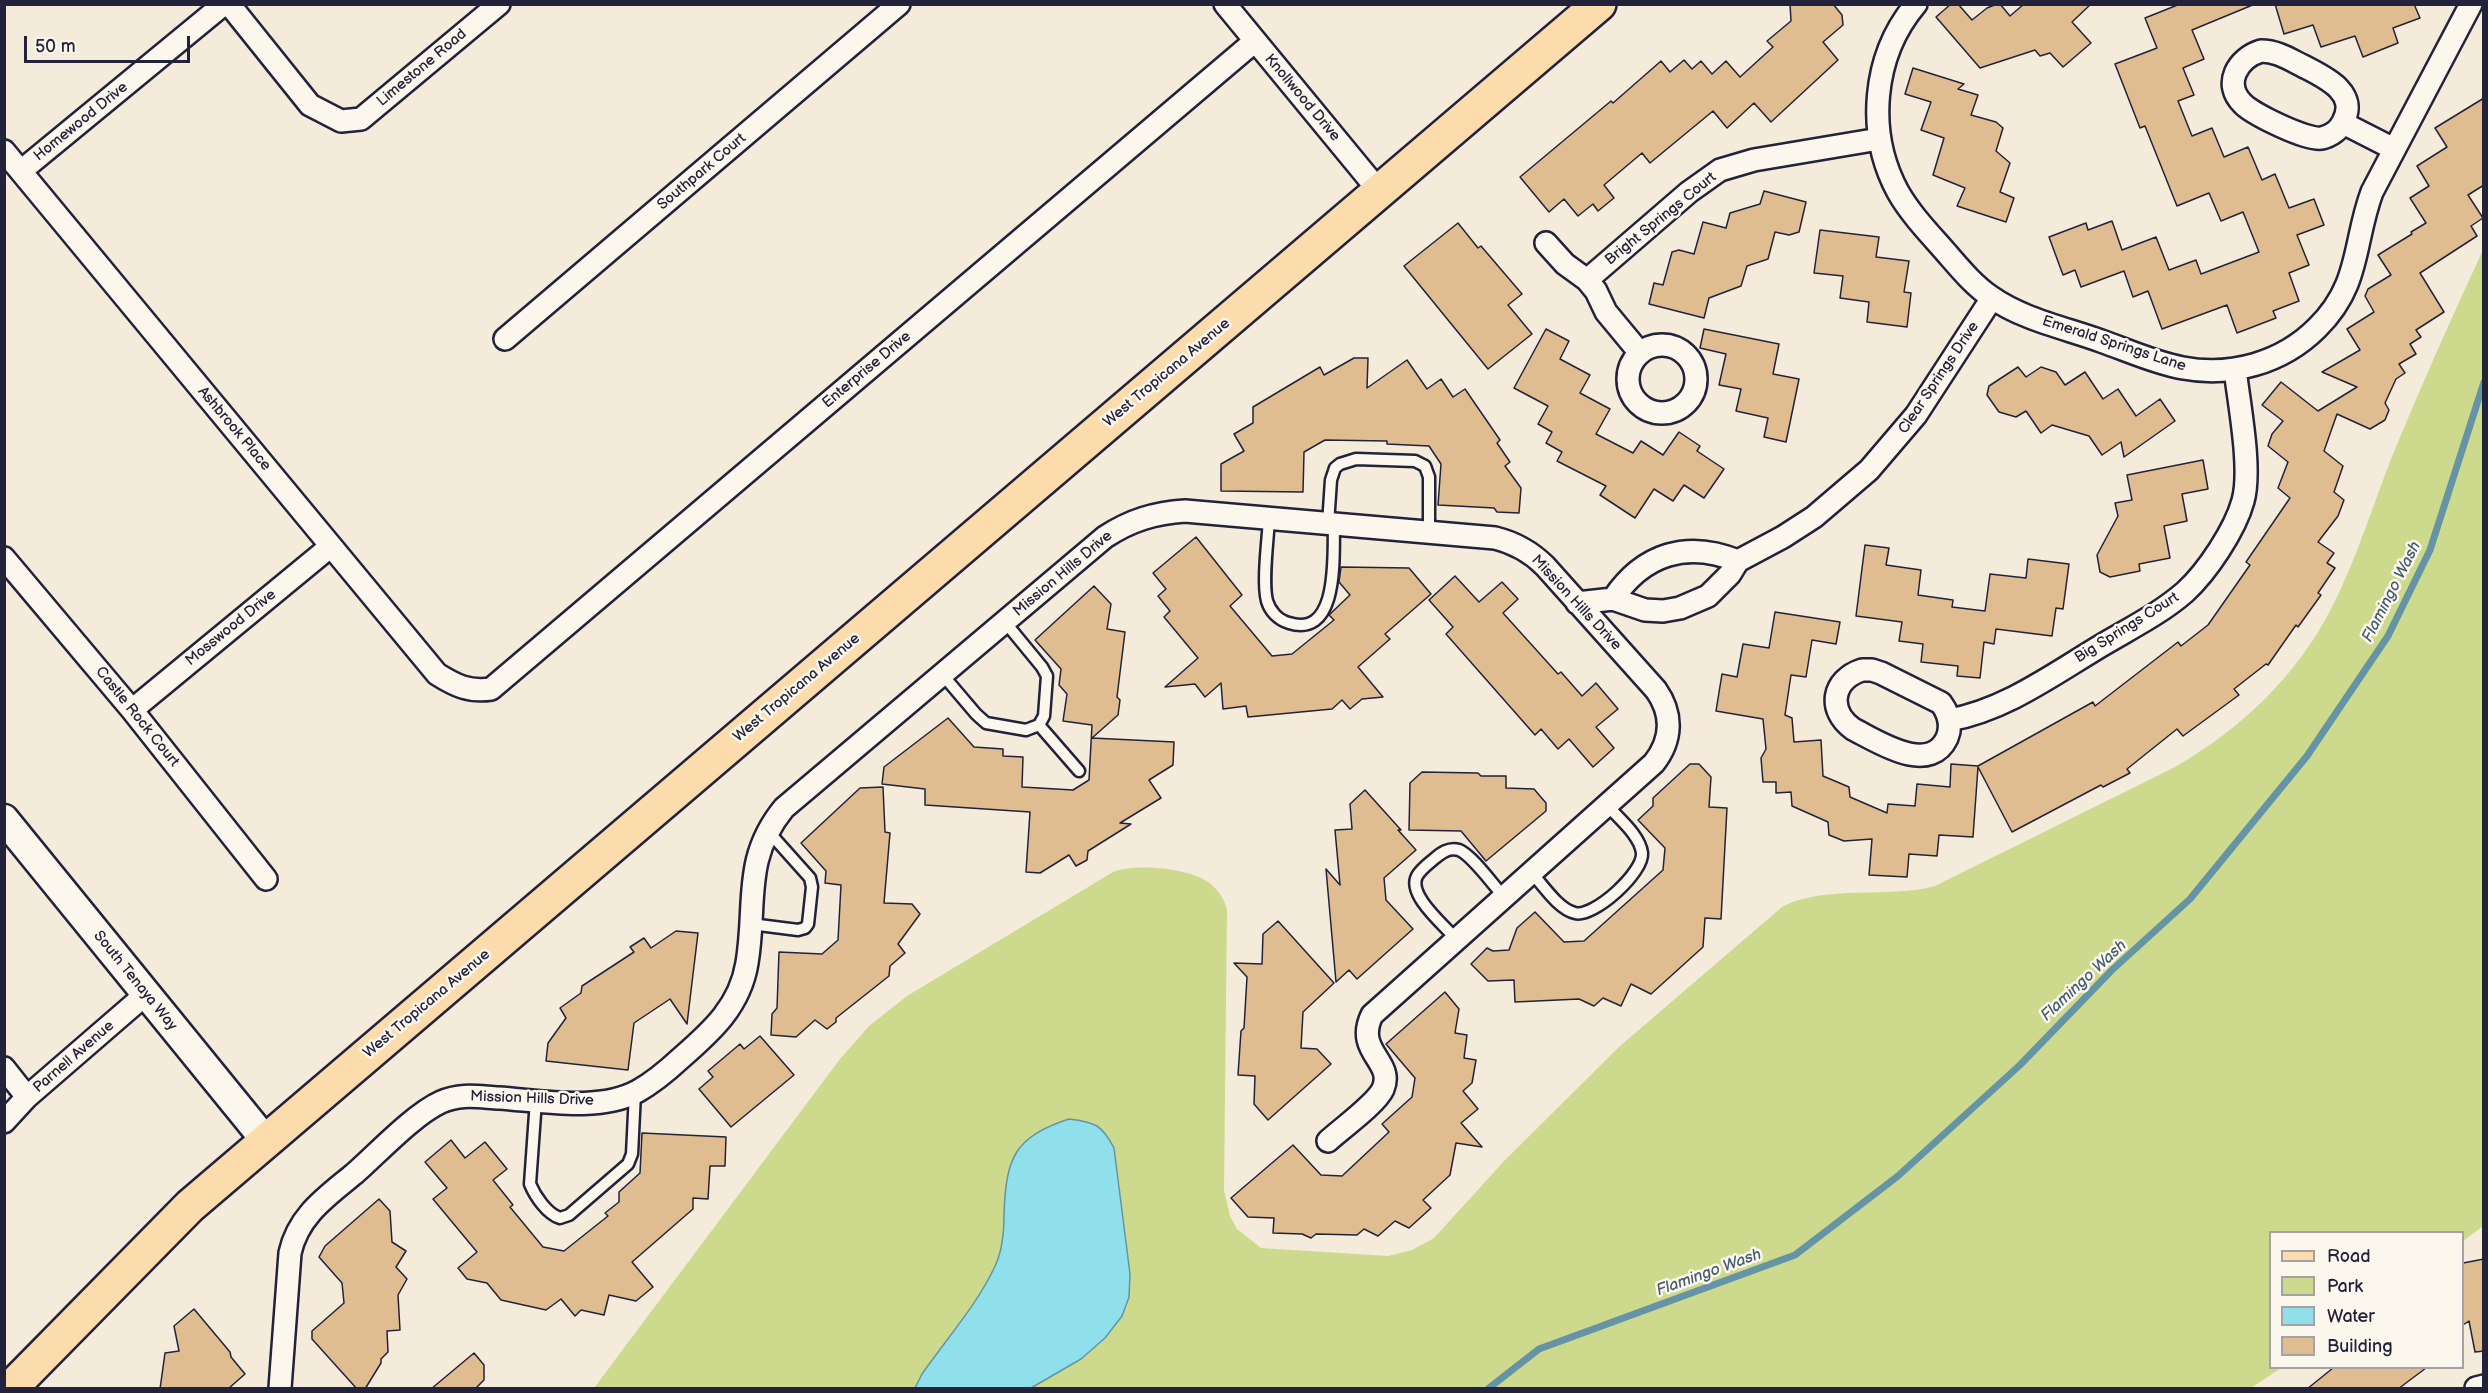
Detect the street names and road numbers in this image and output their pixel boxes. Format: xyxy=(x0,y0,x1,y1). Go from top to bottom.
street label: Limestone Road xyxy=(374,25,470,111)
street label: Knollwood Drive xyxy=(1260,51,1344,145)
street label: Homewood Drive xyxy=(30,79,132,165)
street label: Southpark Court xyxy=(654,130,750,214)
street label: Bright Springs Court xyxy=(1602,169,1720,269)
street label: Emerald Springs Lane xyxy=(2040,312,2188,376)
street label: West Tropicana Avenue xyxy=(1100,315,1234,431)
street label: Clear Springs Drive xyxy=(1895,319,1983,437)
street label: Enterprise Drive xyxy=(819,328,915,412)
street label: Ashbrook Place xyxy=(194,383,274,475)
street label: Mission Hills Drive xyxy=(1010,527,1116,621)
street label: Mission Hills Drive xyxy=(1527,552,1625,654)
street label: Mosswood Drive xyxy=(182,586,280,670)
street label: Big Springs Court xyxy=(2072,589,2182,667)
street label: West Tropicana Avenue xyxy=(730,630,864,746)
street label: Castle Rock Court xyxy=(91,663,183,771)
street label: South Tenaya Way xyxy=(89,928,181,1034)
street label: West Tropicana Avenue xyxy=(360,946,494,1062)
street label: Parnell Avenue xyxy=(30,1017,118,1097)
street label: Mission Hills Drive xyxy=(470,1088,594,1110)

